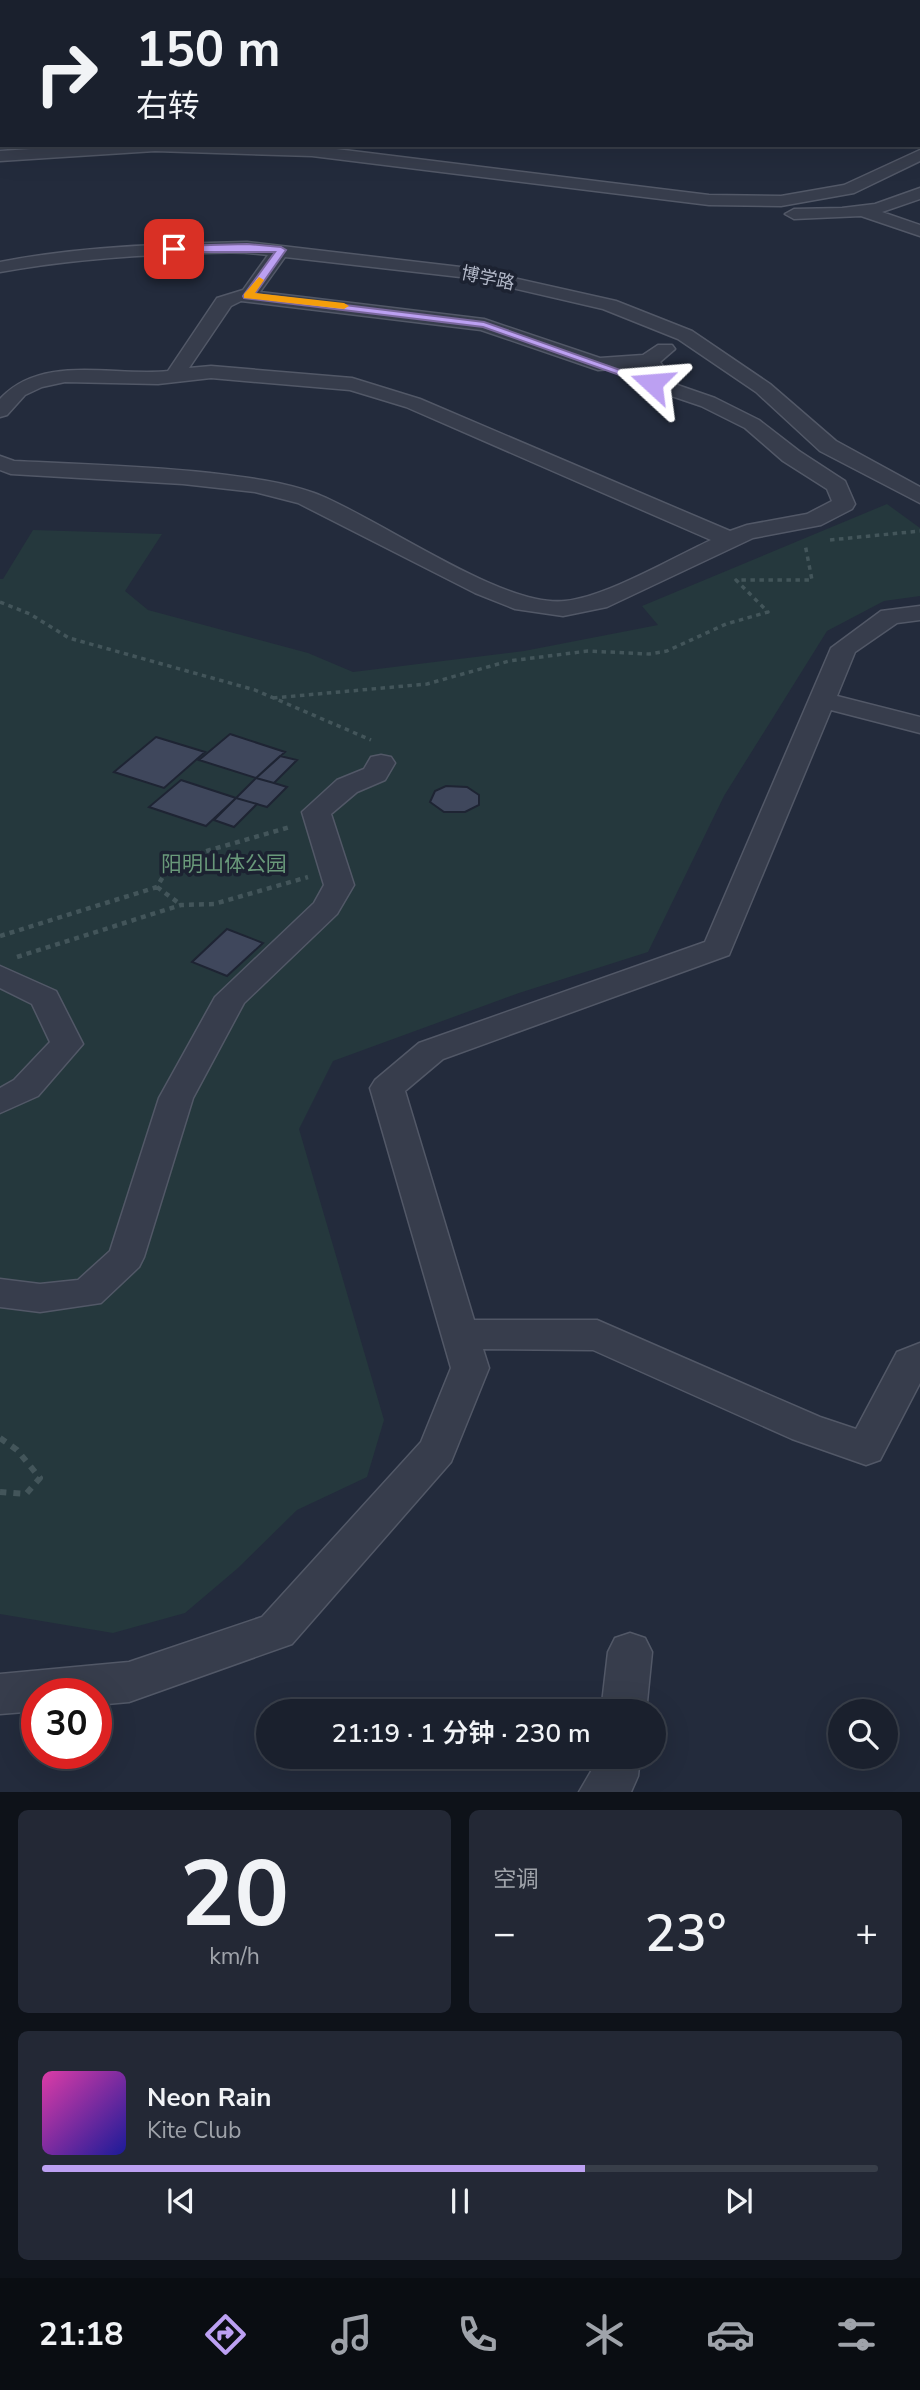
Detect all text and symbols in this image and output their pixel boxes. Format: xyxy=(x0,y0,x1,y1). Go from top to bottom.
text: 150 m xyxy=(136,16,280,83)
icon: right xyxy=(21,28,112,119)
text: 右转 xyxy=(136,85,200,128)
pin xyxy=(144,219,204,279)
icon: arrive xyxy=(155,230,193,268)
street label: 博学路 xyxy=(459,261,517,295)
position arrow xyxy=(615,346,689,420)
park label: 阳明山体公园 xyxy=(161,850,287,878)
speed limit sign: 30 xyxy=(21,1678,112,1769)
map controls xyxy=(828,1699,898,1769)
button: search xyxy=(828,1699,898,1769)
text: 21:19 · 1 分钟 · 230 m xyxy=(332,1716,590,1751)
text: 20 xyxy=(180,1833,289,1957)
text: 空调 xyxy=(493,1864,539,1895)
text: 23° xyxy=(645,1898,726,1969)
text: − xyxy=(493,1908,516,1959)
text: + xyxy=(855,1908,878,1959)
text: km/h xyxy=(209,1941,260,1972)
text: Neon Rain xyxy=(147,2080,272,2115)
text: Kite Club xyxy=(147,2115,241,2146)
icon: previous xyxy=(162,2182,200,2220)
icon: pause xyxy=(441,2182,479,2220)
icon: next xyxy=(720,2182,758,2220)
icon: directions xyxy=(201,2310,250,2359)
icon: music xyxy=(327,2310,376,2359)
icon: phone xyxy=(453,2310,502,2359)
icon: climate xyxy=(580,2310,629,2359)
icon: car xyxy=(706,2310,755,2359)
icon: filters xyxy=(832,2310,881,2359)
text: 21:18 xyxy=(39,2313,123,2356)

